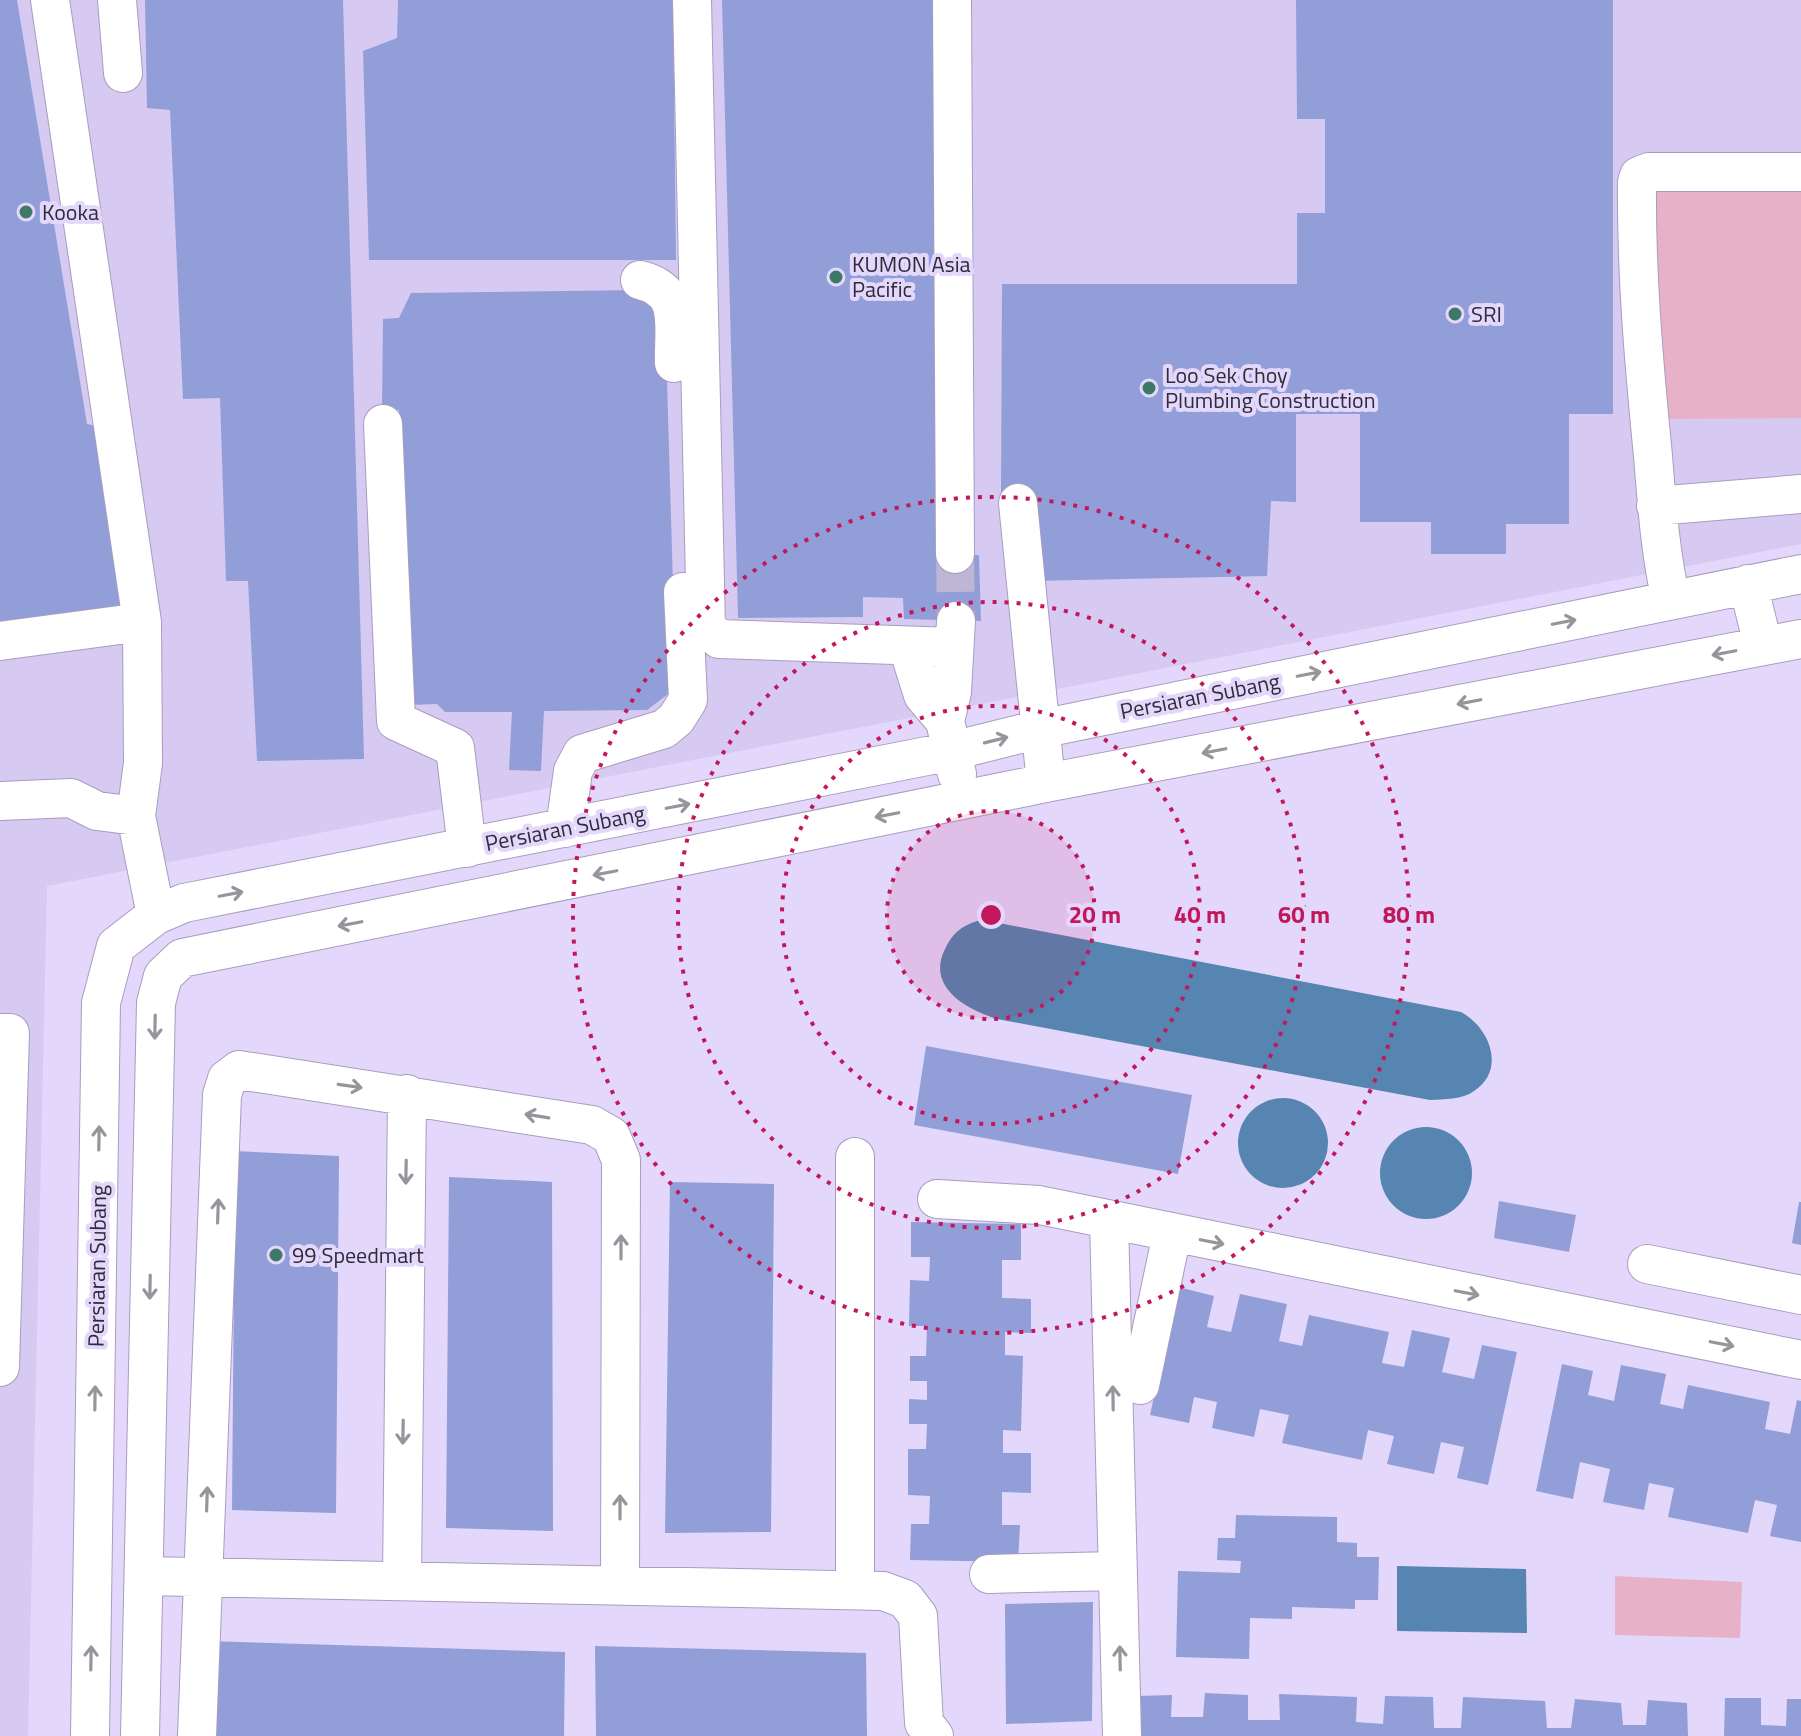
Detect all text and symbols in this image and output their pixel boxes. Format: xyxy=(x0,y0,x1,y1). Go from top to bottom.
place label: Kooka xyxy=(42,195,99,229)
marker: Kooka xyxy=(17,203,35,221)
place label: KUMON Asia Pacific xyxy=(852,247,971,306)
marker: KUMON Asia Pacific xyxy=(827,268,845,286)
place label: SRI xyxy=(1471,297,1502,331)
marker: SRI xyxy=(1446,305,1464,323)
place label: Loo Sek Choy Plumbing Construction xyxy=(1165,358,1376,417)
marker: Loo Sek Choy Plumbing Construction xyxy=(1140,379,1158,397)
one-way arrow xyxy=(1551,614,1576,629)
one-way arrow xyxy=(1712,646,1737,661)
street label: Persiaran Subang xyxy=(1117,664,1283,728)
one-way arrow xyxy=(1296,666,1321,681)
one-way arrow xyxy=(1457,695,1482,710)
one-way arrow xyxy=(983,731,1009,746)
one-way arrow xyxy=(1201,745,1227,760)
street label: Persiaran Subang xyxy=(482,796,648,860)
one-way arrow xyxy=(665,797,691,812)
one-way arrow xyxy=(874,809,900,824)
one-way arrow xyxy=(592,866,618,881)
one-way arrow xyxy=(218,886,243,901)
text: 20 m xyxy=(1069,896,1121,932)
text: 40 m xyxy=(1174,896,1226,932)
text: 60 m xyxy=(1278,896,1330,932)
text: 80 m xyxy=(1383,896,1435,932)
centre of rings xyxy=(977,901,1005,929)
one-way arrow xyxy=(337,918,363,933)
one-way arrow xyxy=(148,1013,163,1040)
one-way arrow xyxy=(336,1079,362,1094)
one-way arrow xyxy=(525,1108,550,1123)
one-way arrow xyxy=(91,1125,107,1152)
one-way arrow xyxy=(399,1158,414,1185)
street label: Persiaran Subang xyxy=(79,1185,115,1347)
one-way arrow xyxy=(210,1198,225,1225)
one-way arrow xyxy=(613,1234,629,1261)
one-way arrow xyxy=(1199,1235,1225,1250)
place label: 99 Speedmart xyxy=(292,1238,424,1272)
marker: 99 Speedmart xyxy=(267,1246,285,1264)
one-way arrow xyxy=(142,1273,157,1300)
one-way arrow xyxy=(1454,1286,1480,1301)
one-way arrow xyxy=(1709,1337,1734,1352)
one-way arrow xyxy=(87,1385,103,1412)
one-way arrow xyxy=(1105,1385,1121,1412)
one-way arrow xyxy=(396,1418,411,1445)
one-way arrow xyxy=(199,1486,214,1513)
one-way arrow xyxy=(612,1494,628,1521)
one-way arrow xyxy=(83,1645,99,1672)
one-way arrow xyxy=(1112,1645,1127,1672)

